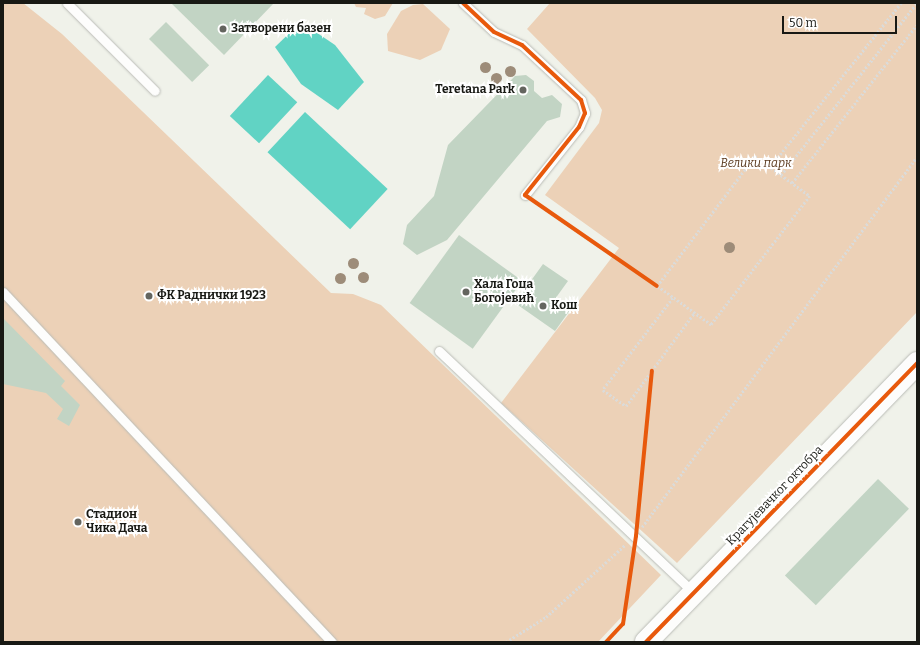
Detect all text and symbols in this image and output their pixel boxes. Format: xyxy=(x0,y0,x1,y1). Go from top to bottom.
scale bar xyxy=(784,8,899,34)
text: 50 m xyxy=(789,16,817,30)
place label: Затворени базен xyxy=(231,22,331,36)
marker: Затворени базен xyxy=(218,24,228,34)
place label: Teretana Park xyxy=(435,83,515,97)
marker: Teretana Park xyxy=(518,85,528,95)
park label: Велики парк xyxy=(720,157,792,171)
place label: Хала Гоца Богојевић xyxy=(474,278,534,306)
marker: Хала Гоца Богојевић xyxy=(461,287,471,297)
place label: ФК Раднички 1923 xyxy=(157,289,266,303)
marker: ФК Раднички 1923 xyxy=(144,291,154,301)
place label: Кош xyxy=(551,299,577,313)
marker: Кош xyxy=(538,301,548,311)
street label: Крагујевачког октобра xyxy=(724,443,826,549)
place label: Стадион Чика Дача xyxy=(86,508,148,536)
marker: Стадион Чика Дача xyxy=(73,517,83,527)

